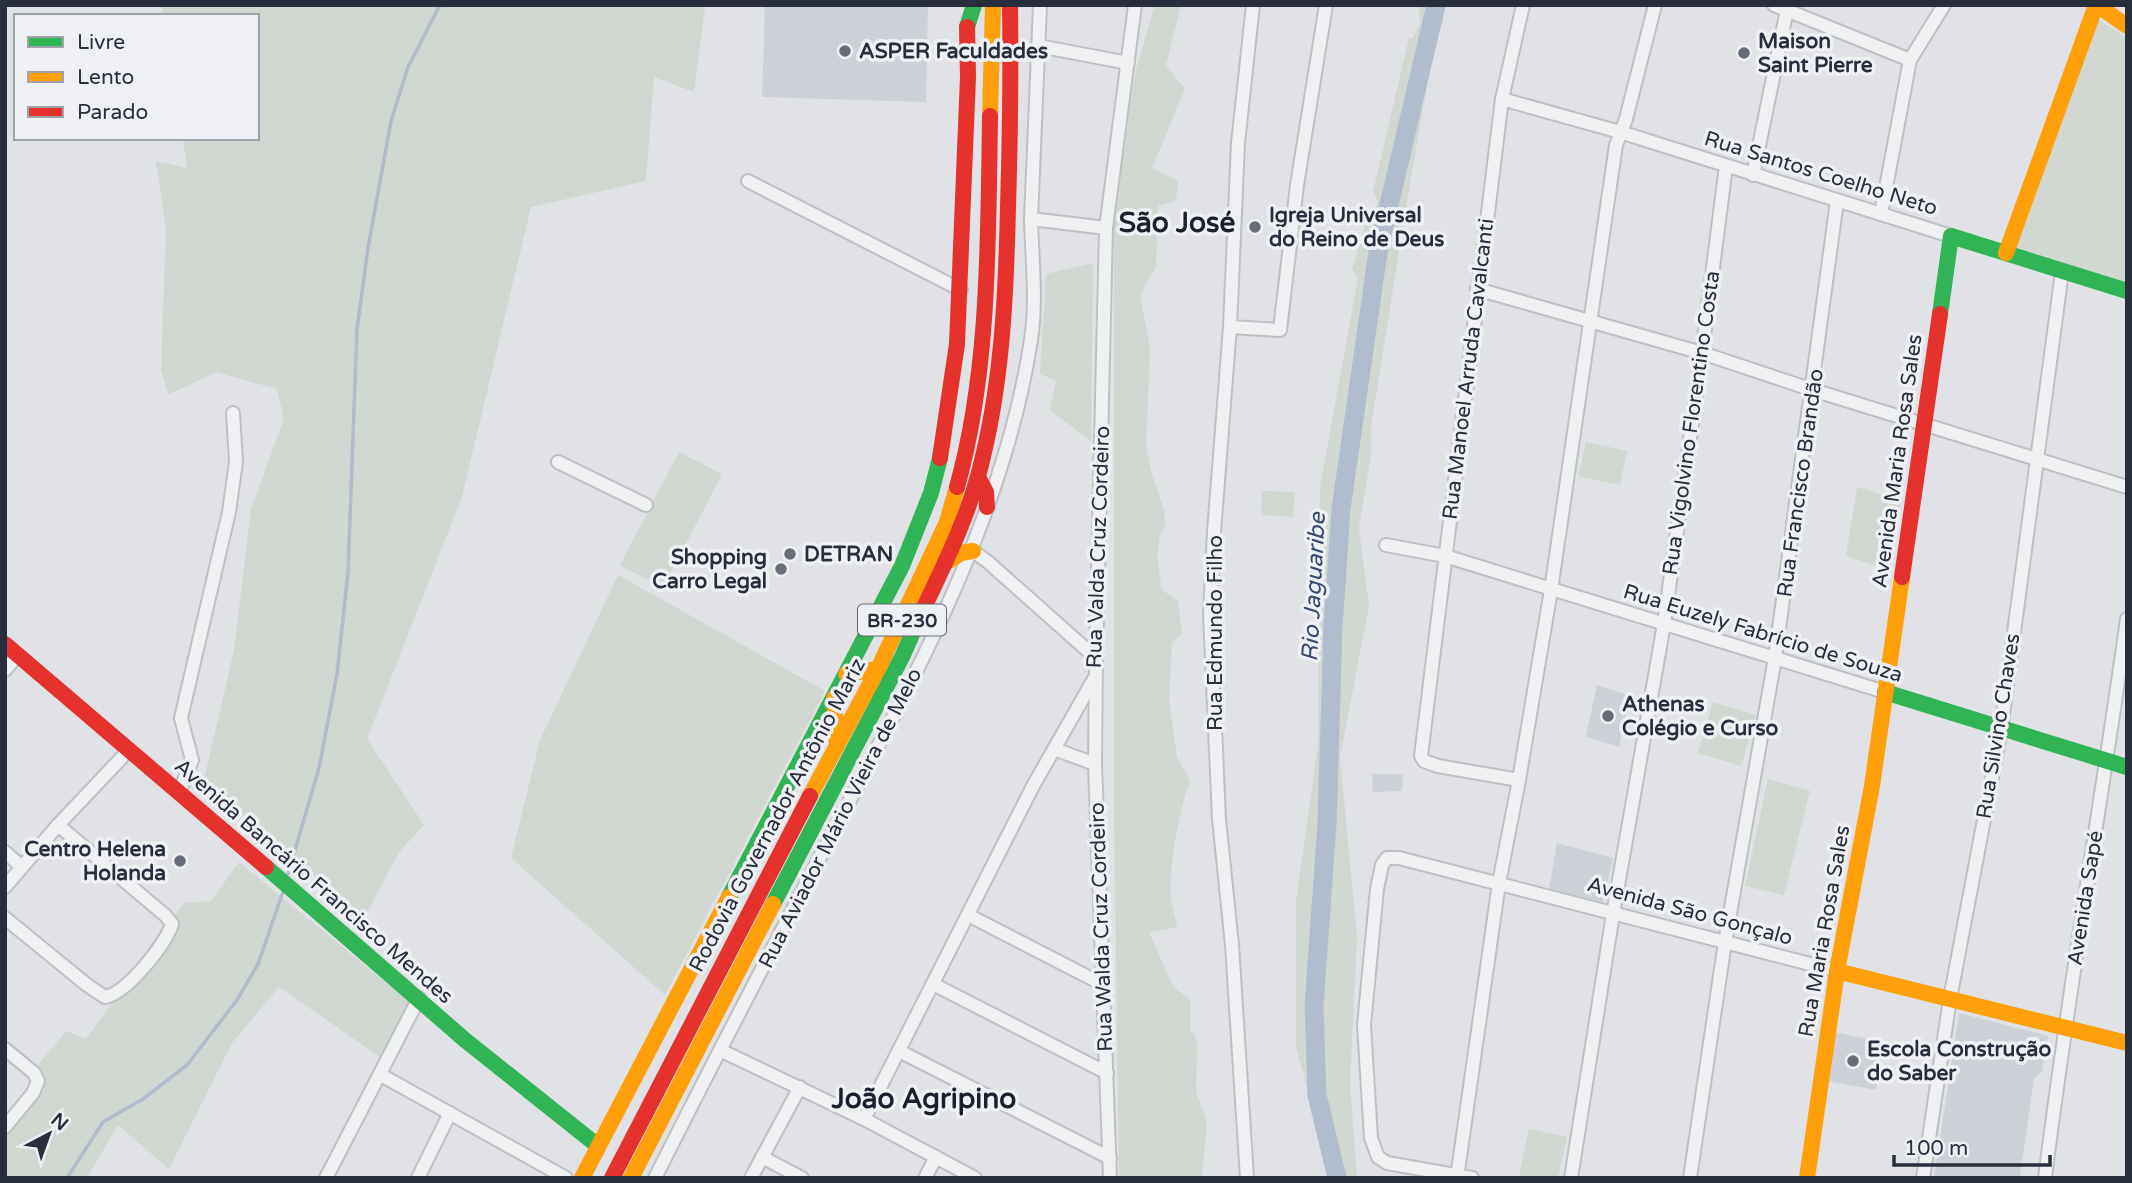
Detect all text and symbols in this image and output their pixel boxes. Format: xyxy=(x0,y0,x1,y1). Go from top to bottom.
legend xyxy=(14,14,259,140)
place label: Maison Saint Pierre xyxy=(1758,29,1873,78)
text: Livre xyxy=(77,30,125,55)
place label: ASPER Faculdades xyxy=(859,39,1048,64)
marker: ASPER Faculdades xyxy=(837,43,853,59)
marker: Maison Saint Pierre xyxy=(1736,45,1752,61)
text: Lento xyxy=(77,65,134,90)
text: Parado xyxy=(77,100,148,125)
street label: Rua Santos Coelho Neto xyxy=(1701,126,1941,221)
place label: Igreja Universal do Reino de Deus xyxy=(1269,203,1444,252)
district label: São José xyxy=(1119,206,1235,240)
street label: Rua Manoel Arruda Cavalcanti xyxy=(1438,217,1499,521)
marker: Igreja Universal do Reino de Deus xyxy=(1247,219,1263,235)
street label: Rua Vigolvino Florentino Costa xyxy=(1658,269,1725,577)
street label: Avenida Maria Rosa Sales xyxy=(1867,333,1928,590)
street label: Rua Francisco Brandão xyxy=(1772,367,1829,599)
street label: Rua Valda Cruz Cordeiro xyxy=(1082,425,1115,669)
water label: Rio Jaguaribe xyxy=(1296,510,1332,662)
street label: Rua Edmundo Filho xyxy=(1203,535,1228,731)
place label: DETRAN xyxy=(804,542,893,567)
place label: Shopping Carro Legal xyxy=(652,545,767,594)
marker: DETRAN xyxy=(782,546,798,562)
marker: Shopping Carro Legal xyxy=(773,561,789,577)
street label: Rua Euzely Fabrício de Souza xyxy=(1620,579,1906,688)
road number: BR-230 xyxy=(858,604,946,636)
street label: Rua Silvino Chaves xyxy=(1971,632,2026,821)
street label: Rodovia Governador Antônio Mariz xyxy=(684,654,871,976)
street label: Rua Aviador Mário Vieira de Melo xyxy=(754,664,927,973)
place label: Athenas Colégio e Curso xyxy=(1622,692,1778,741)
marker: Athenas Colégio e Curso xyxy=(1600,708,1616,724)
street label: Avenida Bancário Francisco Mendes xyxy=(169,754,458,1009)
street label: Rua Walda Cruz Cordeiro xyxy=(1085,802,1118,1052)
street label: Rua Maria Rosa Sales xyxy=(1794,823,1855,1039)
street label: Avenida Sapé xyxy=(2062,829,2109,967)
place label: Centro Helena Holanda xyxy=(24,837,166,886)
marker: Centro Helena Holanda xyxy=(172,853,188,869)
street label: Avenida São Gonçalo xyxy=(1584,872,1795,951)
place label: Escola Construção do Saber xyxy=(1867,1037,2051,1086)
marker: Escola Construção do Saber xyxy=(1845,1053,1861,1069)
district label: João Agripino xyxy=(831,1082,1016,1116)
north arrow xyxy=(14,1099,84,1169)
text: N xyxy=(47,1109,72,1135)
scale bar xyxy=(1894,1124,2050,1168)
text: 100 m xyxy=(1904,1136,1968,1161)

